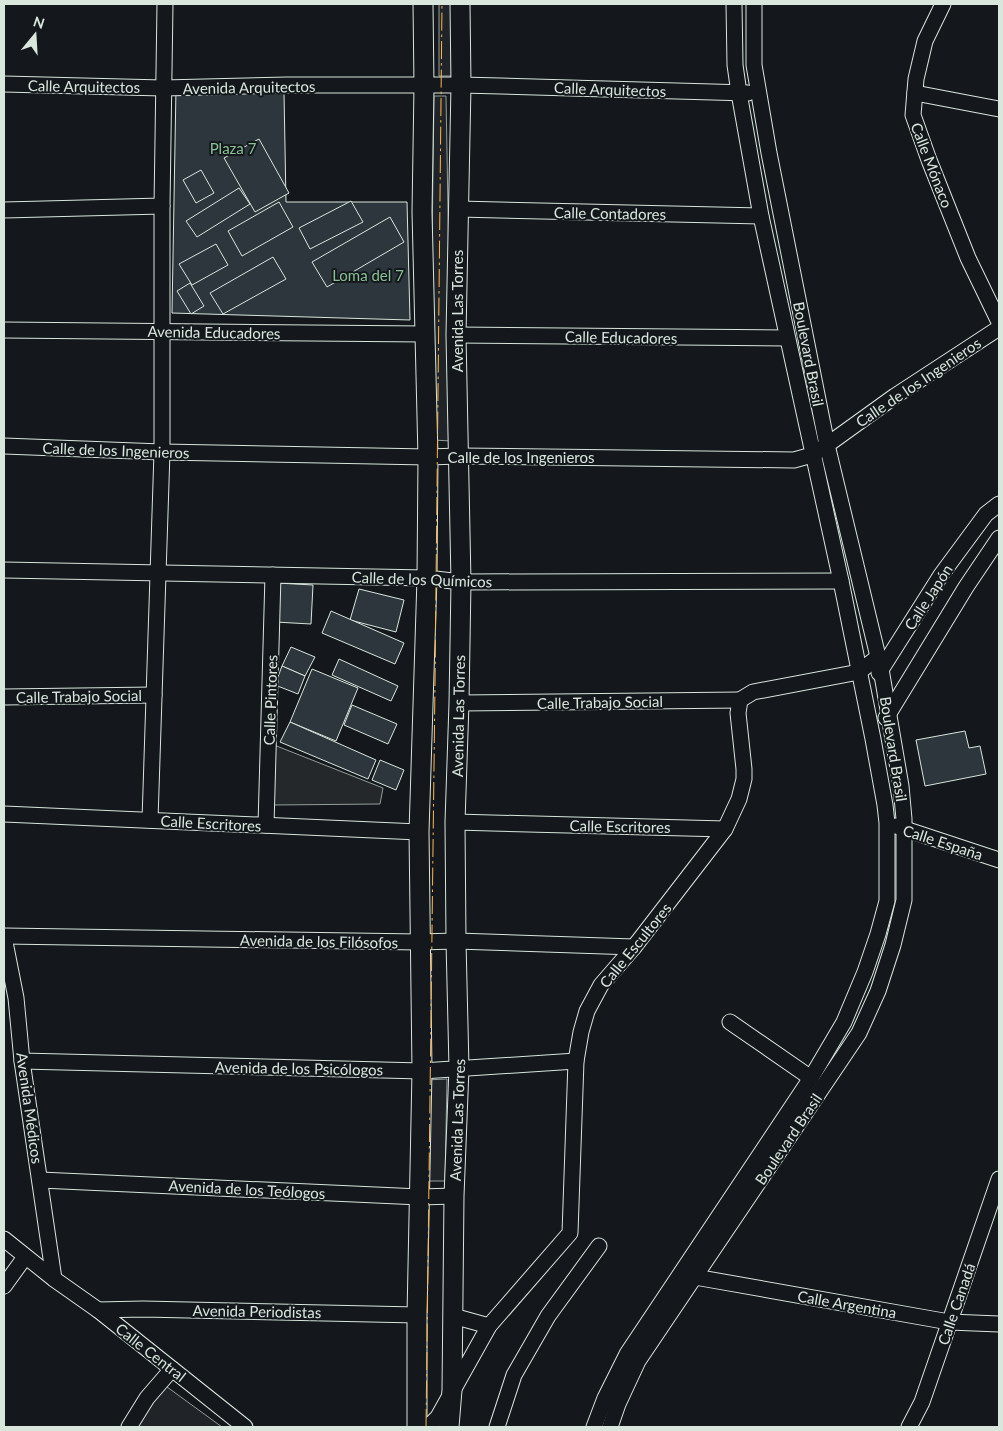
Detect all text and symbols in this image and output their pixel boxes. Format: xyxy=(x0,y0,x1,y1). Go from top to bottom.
north arrow xyxy=(10,10,60,60)
text: N xyxy=(31,12,47,32)
street label: Calle Arquitectos xyxy=(28,76,140,96)
street label: Avenida Arquitectos xyxy=(183,77,315,97)
street label: Calle Arquitectos xyxy=(554,78,666,100)
street label: Calle Mónaco xyxy=(907,120,957,210)
park label: Plaza 7 xyxy=(210,139,257,157)
street label: Calle Contadores xyxy=(554,203,666,223)
street label: Avenida Las Torres xyxy=(448,250,466,372)
park label: Loma del 7 xyxy=(332,266,404,284)
street label: Boulevard Brasil xyxy=(790,300,828,408)
street label: Avenida Educadores xyxy=(147,322,281,342)
street label: Calle Educadores xyxy=(565,327,677,347)
street label: Calle de los Ingenieros xyxy=(852,333,984,431)
street label: Calle de los Ingenieros xyxy=(42,438,190,462)
street label: Calle de los Ingenieros xyxy=(448,448,594,466)
street label: Calle Japón xyxy=(900,561,956,633)
street label: Calle de los Químicos xyxy=(351,568,493,590)
street label: Calle Pintores xyxy=(259,654,281,746)
street label: Avenida Las Torres xyxy=(448,655,468,777)
street label: Calle Trabajo Social xyxy=(16,686,142,706)
street label: Calle Trabajo Social xyxy=(537,692,663,712)
street label: Boulevard Brasil xyxy=(877,695,911,803)
street label: Calle Escritores xyxy=(160,811,262,835)
street label: Calle Escritores xyxy=(569,816,671,836)
street label: Calle España xyxy=(901,821,985,863)
street label: Calle Escultores xyxy=(595,899,675,991)
street label: Avenida de los Filósofos xyxy=(240,931,398,951)
street label: Avenida Médicos xyxy=(13,1051,47,1165)
street label: Avenida de los Psicólogos xyxy=(215,1058,383,1078)
street label: Avenida Las Torres xyxy=(446,1059,468,1181)
street label: Boulevard Brasil xyxy=(751,1090,825,1188)
street label: Avenida de los Teólogos xyxy=(168,1176,326,1202)
street label: Calle Canadá xyxy=(934,1261,978,1347)
street label: Calle Argentina xyxy=(796,1286,898,1322)
street label: Avenida Periodistas xyxy=(193,1301,321,1321)
street label: Calle Central xyxy=(112,1319,190,1385)

